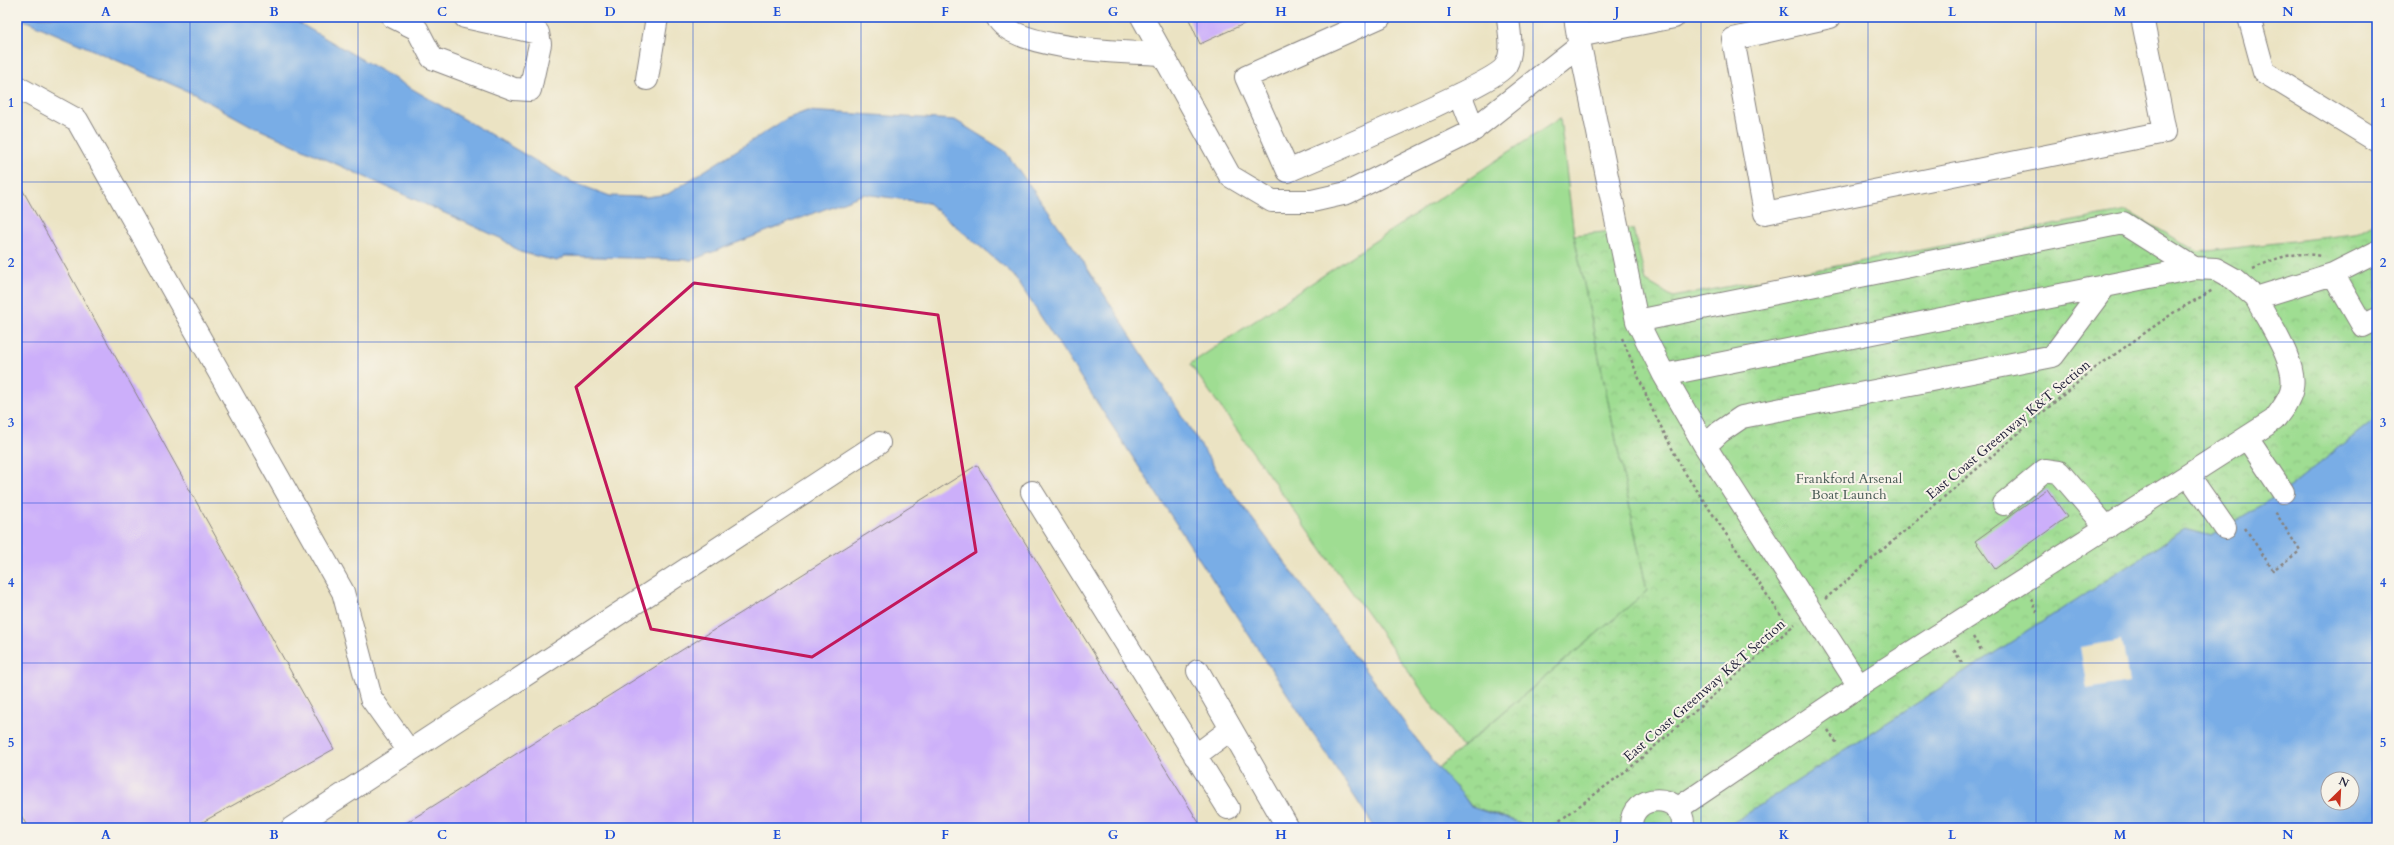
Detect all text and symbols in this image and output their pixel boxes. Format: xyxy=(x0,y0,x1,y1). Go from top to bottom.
text: A xyxy=(101,3,111,21)
text: B xyxy=(269,3,279,21)
text: C xyxy=(437,3,447,21)
text: D xyxy=(604,3,616,21)
text: E xyxy=(773,3,781,21)
text: F xyxy=(941,3,949,21)
text: G xyxy=(1108,3,1119,21)
text: H xyxy=(1275,3,1287,21)
text: I xyxy=(1446,3,1452,21)
text: J xyxy=(1613,3,1620,21)
text: K xyxy=(1779,3,1790,21)
text: L xyxy=(1948,3,1957,21)
text: M xyxy=(2114,3,2127,21)
text: N xyxy=(2282,3,2294,21)
text: 1 xyxy=(8,94,14,112)
text: 1 xyxy=(2380,94,2386,112)
text: 2 xyxy=(8,254,15,272)
text: 2 xyxy=(2380,254,2387,272)
street label: East Coast Greenway K&T Section xyxy=(1922,355,2094,504)
text: 3 xyxy=(8,414,15,432)
text: 3 xyxy=(2380,414,2387,432)
park label: Frankford Arsenal Boat Launch xyxy=(1796,469,1903,504)
text: 4 xyxy=(8,574,15,592)
text: 4 xyxy=(2380,574,2387,592)
street label: East Coast Greenway K&T Section xyxy=(1619,615,1789,766)
text: 5 xyxy=(8,734,14,752)
text: 5 xyxy=(2380,734,2386,752)
north arrow xyxy=(2320,771,2360,811)
text: N xyxy=(2336,774,2352,791)
text: A xyxy=(101,826,111,844)
text: B xyxy=(269,826,279,844)
text: C xyxy=(437,826,447,844)
text: D xyxy=(604,826,616,844)
text: E xyxy=(773,826,781,844)
text: F xyxy=(941,826,949,844)
text: G xyxy=(1108,826,1119,844)
text: H xyxy=(1275,826,1287,844)
text: I xyxy=(1446,826,1452,844)
text: J xyxy=(1613,826,1620,844)
text: K xyxy=(1779,826,1790,844)
text: L xyxy=(1948,826,1957,844)
text: M xyxy=(2114,826,2127,844)
text: N xyxy=(2282,826,2294,844)

